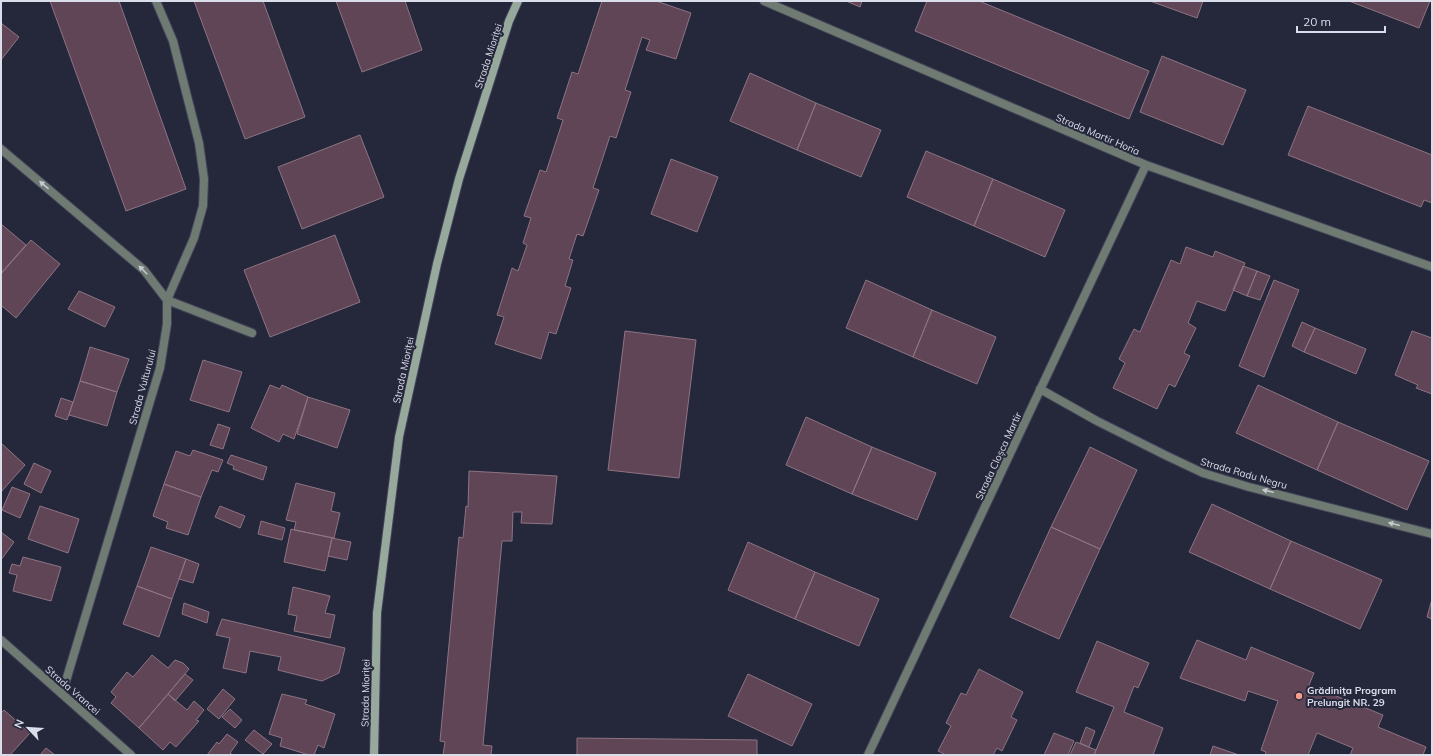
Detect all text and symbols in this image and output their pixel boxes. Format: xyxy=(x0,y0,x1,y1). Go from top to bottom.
scale bar xyxy=(1297,8,1385,34)
text: 20 m xyxy=(1303,14,1331,29)
street label: Strada Mioriței xyxy=(472,22,505,90)
street label: Strada Martir Horia xyxy=(1054,111,1142,158)
one-way arrow xyxy=(38,181,49,190)
one-way arrow xyxy=(138,265,148,274)
street label: Strada Mioriței xyxy=(390,336,417,405)
street label: Strada Vulturului xyxy=(126,348,159,426)
street label: Strada Cloșca Martir xyxy=(972,410,1025,502)
street label: Strada Radu Negru xyxy=(1199,455,1289,492)
one-way arrow xyxy=(1262,488,1275,494)
one-way arrow xyxy=(1388,521,1400,527)
street label: Strada Mioriței xyxy=(358,659,373,727)
street label: Strada Vrancei xyxy=(43,663,103,718)
place label: Grădiniţa Program Prelungit NR. 29 xyxy=(1307,684,1396,709)
marker: Grădiniţa Program Prelungit NR. 29 xyxy=(1294,691,1304,701)
north arrow xyxy=(8,708,48,748)
text: N xyxy=(11,717,27,730)

